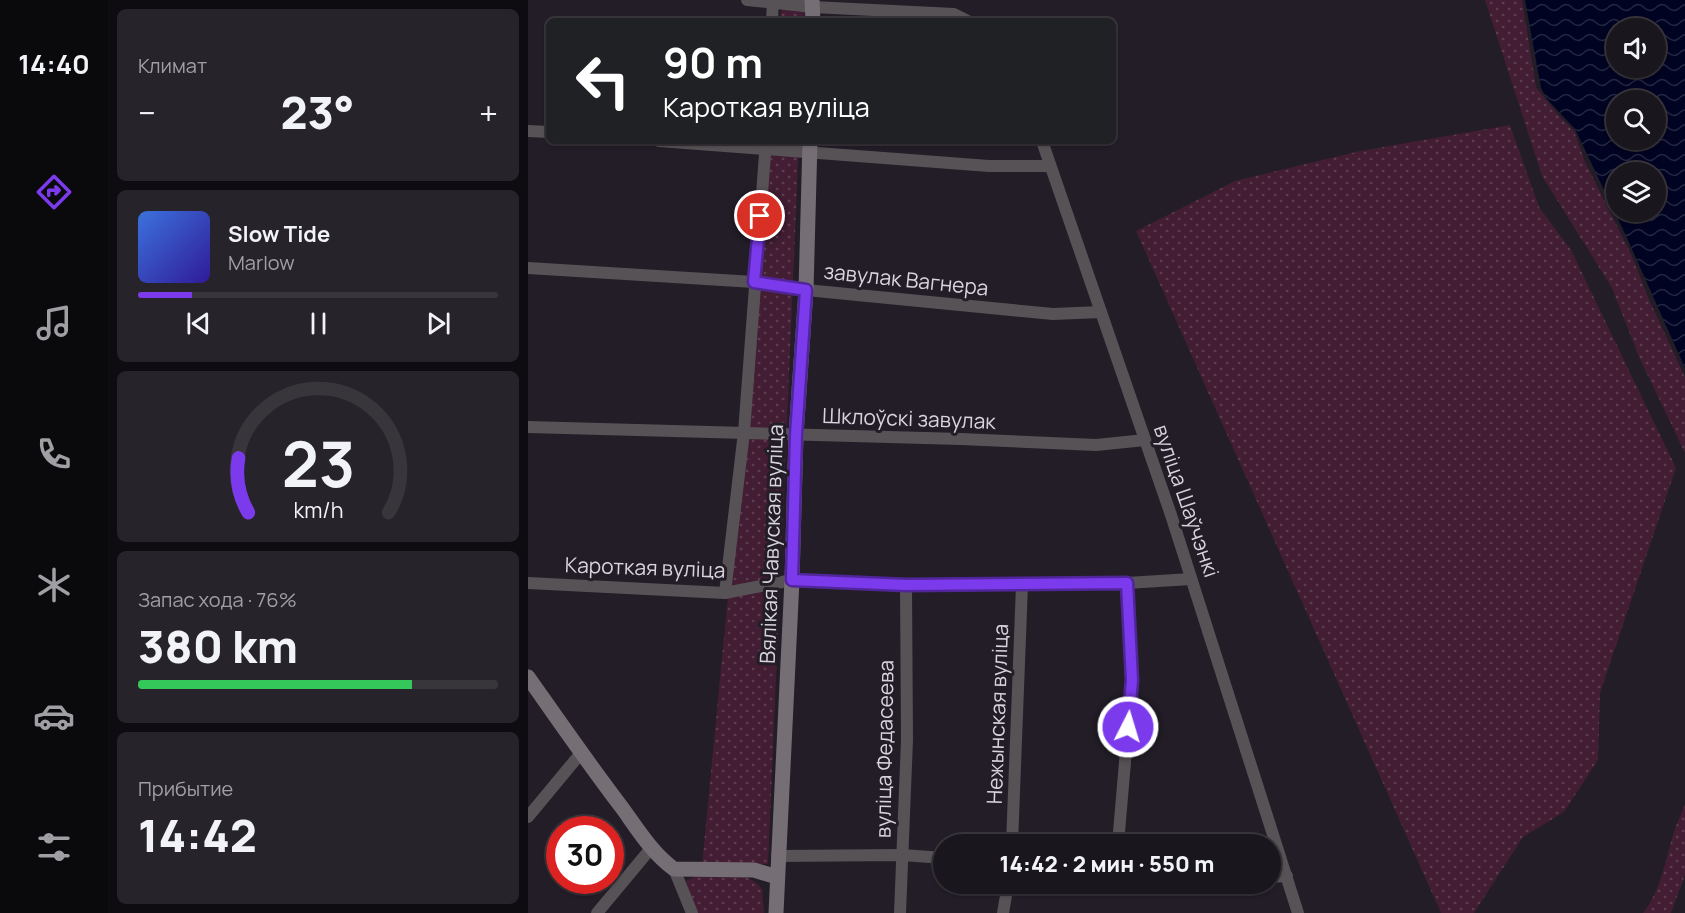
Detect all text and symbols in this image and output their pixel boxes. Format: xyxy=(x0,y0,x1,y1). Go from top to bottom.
map controls xyxy=(1606,18,1666,222)
button: sound xyxy=(1606,18,1666,78)
text: 90 m xyxy=(663,33,763,91)
icon: left xyxy=(564,42,642,120)
text: 14:40 xyxy=(18,45,90,82)
text: Климат xyxy=(138,52,207,79)
text: 23° xyxy=(280,81,354,143)
text: Кароткая вуліца xyxy=(663,88,870,125)
text: − xyxy=(138,90,156,135)
text: + xyxy=(479,90,498,135)
button: search xyxy=(1606,90,1666,150)
button: layers xyxy=(1606,162,1666,222)
icon: directions xyxy=(33,171,75,213)
pin xyxy=(734,190,785,241)
icon: arrive xyxy=(743,199,776,232)
text: Slow Tide xyxy=(228,219,330,249)
text: Marlow xyxy=(228,249,295,276)
street label: завулак Вагнера xyxy=(822,256,990,302)
icon: music xyxy=(33,302,75,344)
icon: previous xyxy=(182,307,215,340)
icon: pause xyxy=(302,307,335,340)
icon: next xyxy=(422,307,455,340)
street label: Шклоўскі завулак xyxy=(822,401,997,435)
text: 23 xyxy=(281,421,355,507)
street label: вуліца Шаўчэнкі xyxy=(1148,421,1226,581)
street label: Вялікая Чавуская вуліца xyxy=(753,424,789,664)
icon: phone xyxy=(33,433,75,475)
text: km/h xyxy=(293,496,343,525)
street label: Кароткая вуліца xyxy=(564,550,726,584)
icon: climate xyxy=(33,564,75,606)
text: Запас хода · 76% xyxy=(138,586,297,613)
text: 380 km xyxy=(138,615,298,677)
street label: Нежынская вуліца xyxy=(980,623,1014,805)
street label: вуліца Федасеева xyxy=(868,660,900,838)
icon: car xyxy=(33,695,75,737)
position arrow xyxy=(1096,695,1160,759)
text: Прибытие xyxy=(138,775,233,802)
text: 14:42 xyxy=(138,804,257,866)
speed limit sign: 30 xyxy=(546,816,624,894)
icon: filters xyxy=(33,826,75,868)
text: 14:42 · 2 мин · 550 m xyxy=(1000,849,1214,879)

